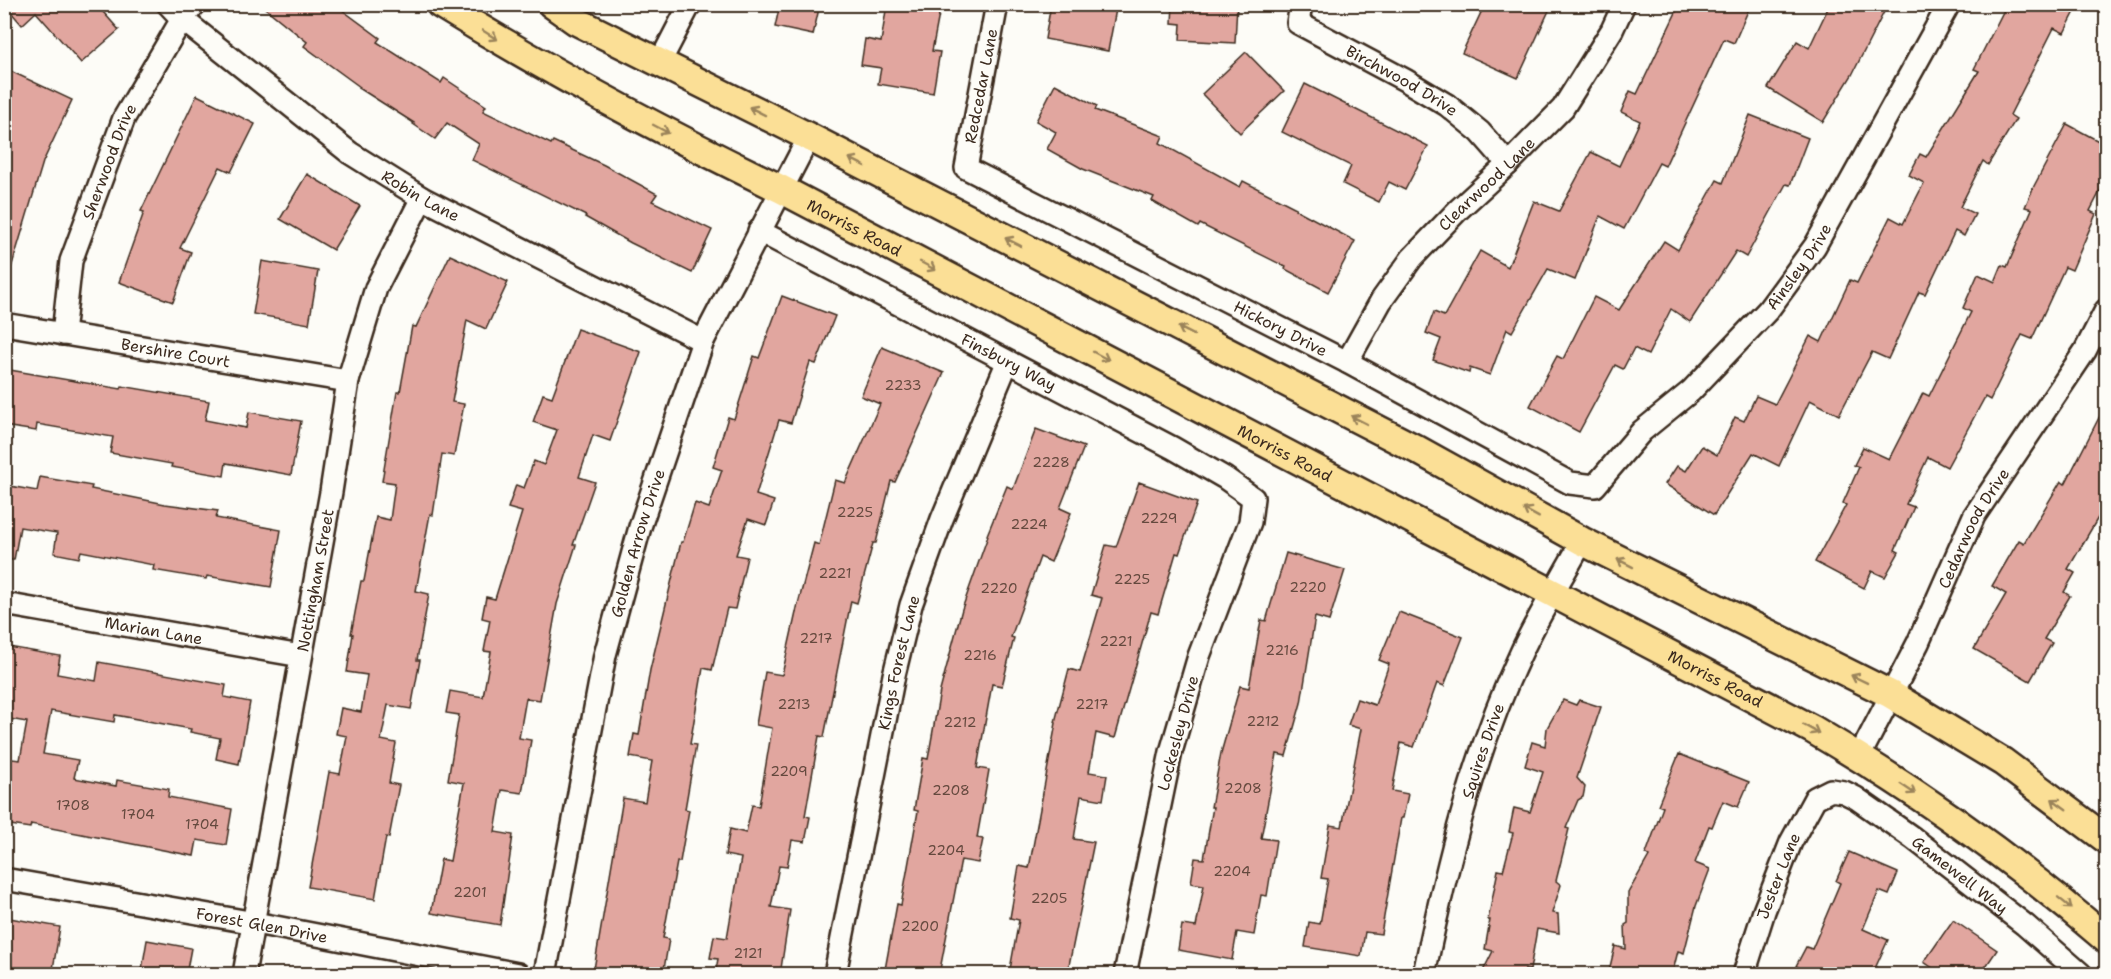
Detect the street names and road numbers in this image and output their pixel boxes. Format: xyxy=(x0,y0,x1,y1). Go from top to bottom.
street label: Redcedar Lane xyxy=(960,27,1002,145)
street label: Birchwood Drive xyxy=(1342,40,1463,120)
street label: Sherwood Drive xyxy=(77,99,141,222)
street label: Clearwood Lane xyxy=(1433,132,1539,235)
street label: Robin Lane xyxy=(378,165,463,226)
street label: Morriss Road xyxy=(803,194,906,261)
street label: Ainsley Drive xyxy=(1761,220,1836,314)
street label: Hickory Drive xyxy=(1230,296,1331,361)
street label: Finsbury Way xyxy=(958,328,1060,395)
street label: Bershire Court xyxy=(120,333,232,372)
street label: Morriss Road xyxy=(1234,419,1336,486)
street label: Cedarwood Drive xyxy=(1933,464,2014,592)
street label: Golden Arrow Drive xyxy=(605,466,669,620)
street label: Nottingham Street xyxy=(292,507,338,653)
street label: Kings Forest Lane xyxy=(873,592,924,732)
street label: Marian Lane xyxy=(103,611,204,649)
street label: Morriss Road xyxy=(1664,645,1767,712)
street label: Lockesley Drive xyxy=(1153,673,1203,793)
street label: Squires Drive xyxy=(1457,700,1509,801)
street label: Jester Lane xyxy=(1752,829,1805,922)
street label: Gamewell Way xyxy=(1908,831,2012,918)
street label: Forest Glen Drive xyxy=(194,902,330,947)

